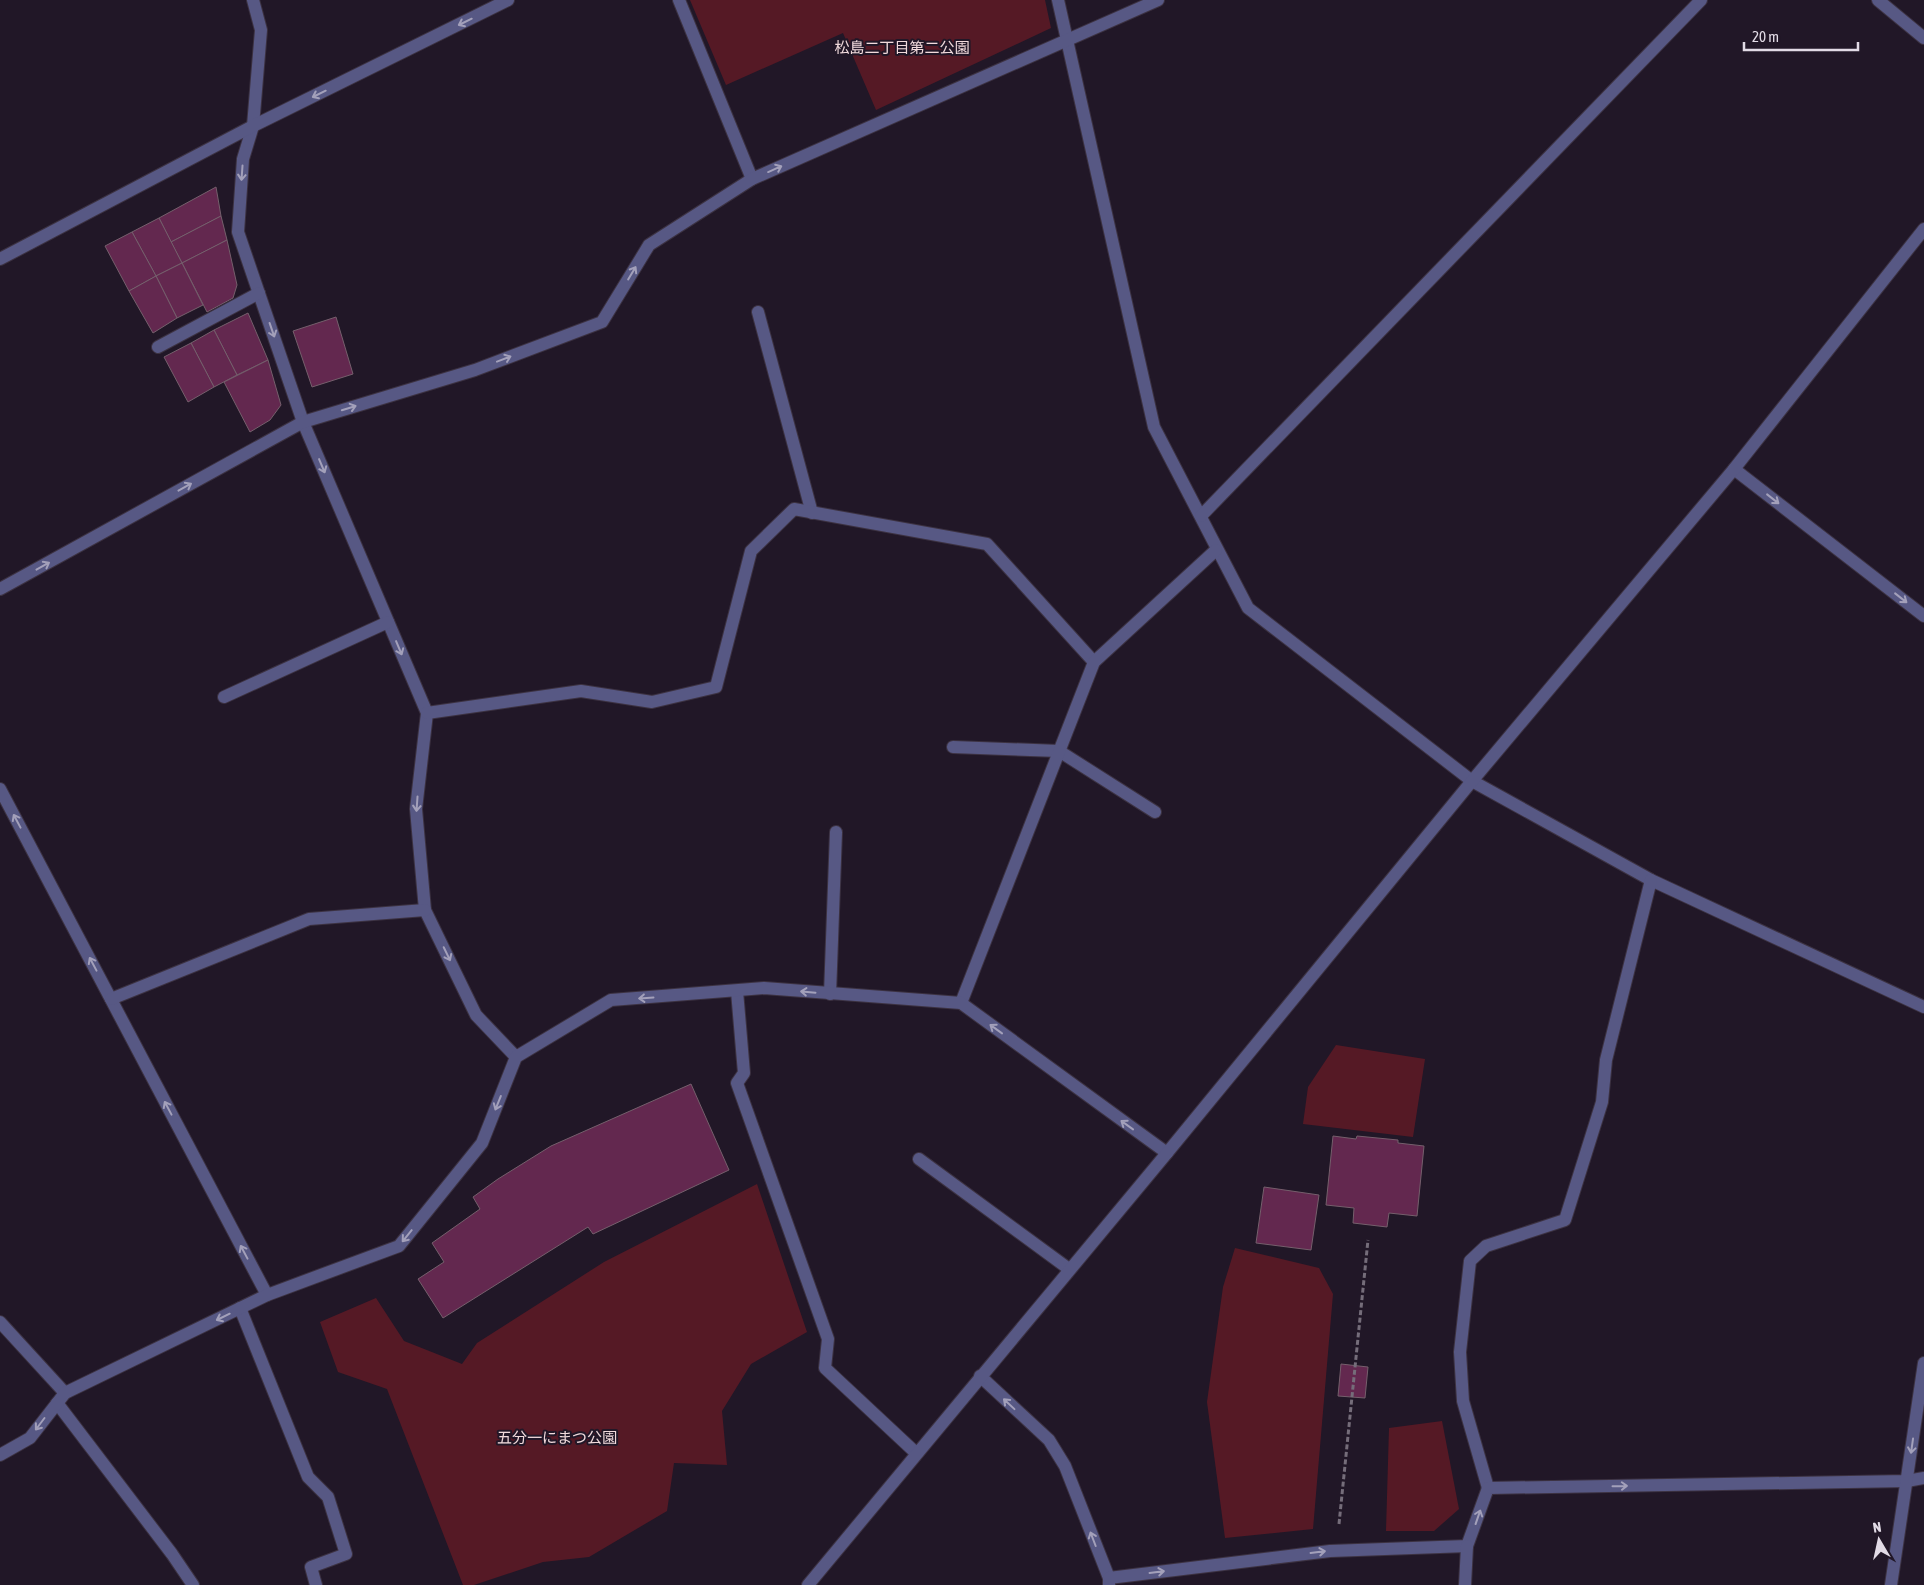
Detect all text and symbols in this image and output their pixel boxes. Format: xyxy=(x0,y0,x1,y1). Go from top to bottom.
one-way arrow xyxy=(458,17,473,27)
scale bar xyxy=(1744,20,1858,52)
text: 20 m xyxy=(1752,28,1779,45)
park label: 松島二丁目第二公園 xyxy=(834,39,970,56)
one-way arrow xyxy=(312,90,327,99)
one-way arrow xyxy=(767,163,782,173)
one-way arrow xyxy=(237,165,247,181)
one-way arrow xyxy=(628,266,638,280)
one-way arrow xyxy=(268,322,277,337)
one-way arrow xyxy=(496,354,511,363)
one-way arrow xyxy=(341,402,357,412)
one-way arrow xyxy=(318,459,327,474)
one-way arrow xyxy=(177,482,192,492)
one-way arrow xyxy=(1766,493,1779,504)
one-way arrow xyxy=(35,560,49,570)
one-way arrow xyxy=(1894,593,1907,604)
one-way arrow xyxy=(395,640,405,655)
one-way arrow xyxy=(413,796,422,812)
one-way arrow xyxy=(12,813,22,828)
one-way arrow xyxy=(442,946,452,961)
one-way arrow xyxy=(88,957,98,972)
one-way arrow xyxy=(800,987,816,997)
one-way arrow xyxy=(638,993,654,1002)
one-way arrow xyxy=(990,1023,1003,1034)
one-way arrow xyxy=(493,1095,502,1110)
one-way arrow xyxy=(163,1101,172,1116)
one-way arrow xyxy=(1121,1119,1134,1130)
one-way arrow xyxy=(402,1229,413,1242)
one-way arrow xyxy=(239,1245,248,1260)
one-way arrow xyxy=(216,1312,231,1322)
one-way arrow xyxy=(1003,1398,1016,1410)
one-way arrow xyxy=(35,1417,46,1430)
park label: 五分一にまつ公園 xyxy=(497,1429,617,1446)
one-way arrow xyxy=(1907,1438,1917,1454)
one-way arrow xyxy=(1611,1481,1627,1490)
one-way arrow xyxy=(1474,1509,1483,1525)
north arrow xyxy=(1854,1515,1904,1565)
text: N xyxy=(1872,1519,1882,1536)
one-way arrow xyxy=(1088,1532,1098,1547)
one-way arrow xyxy=(1310,1547,1326,1557)
one-way arrow xyxy=(1149,1567,1165,1577)

